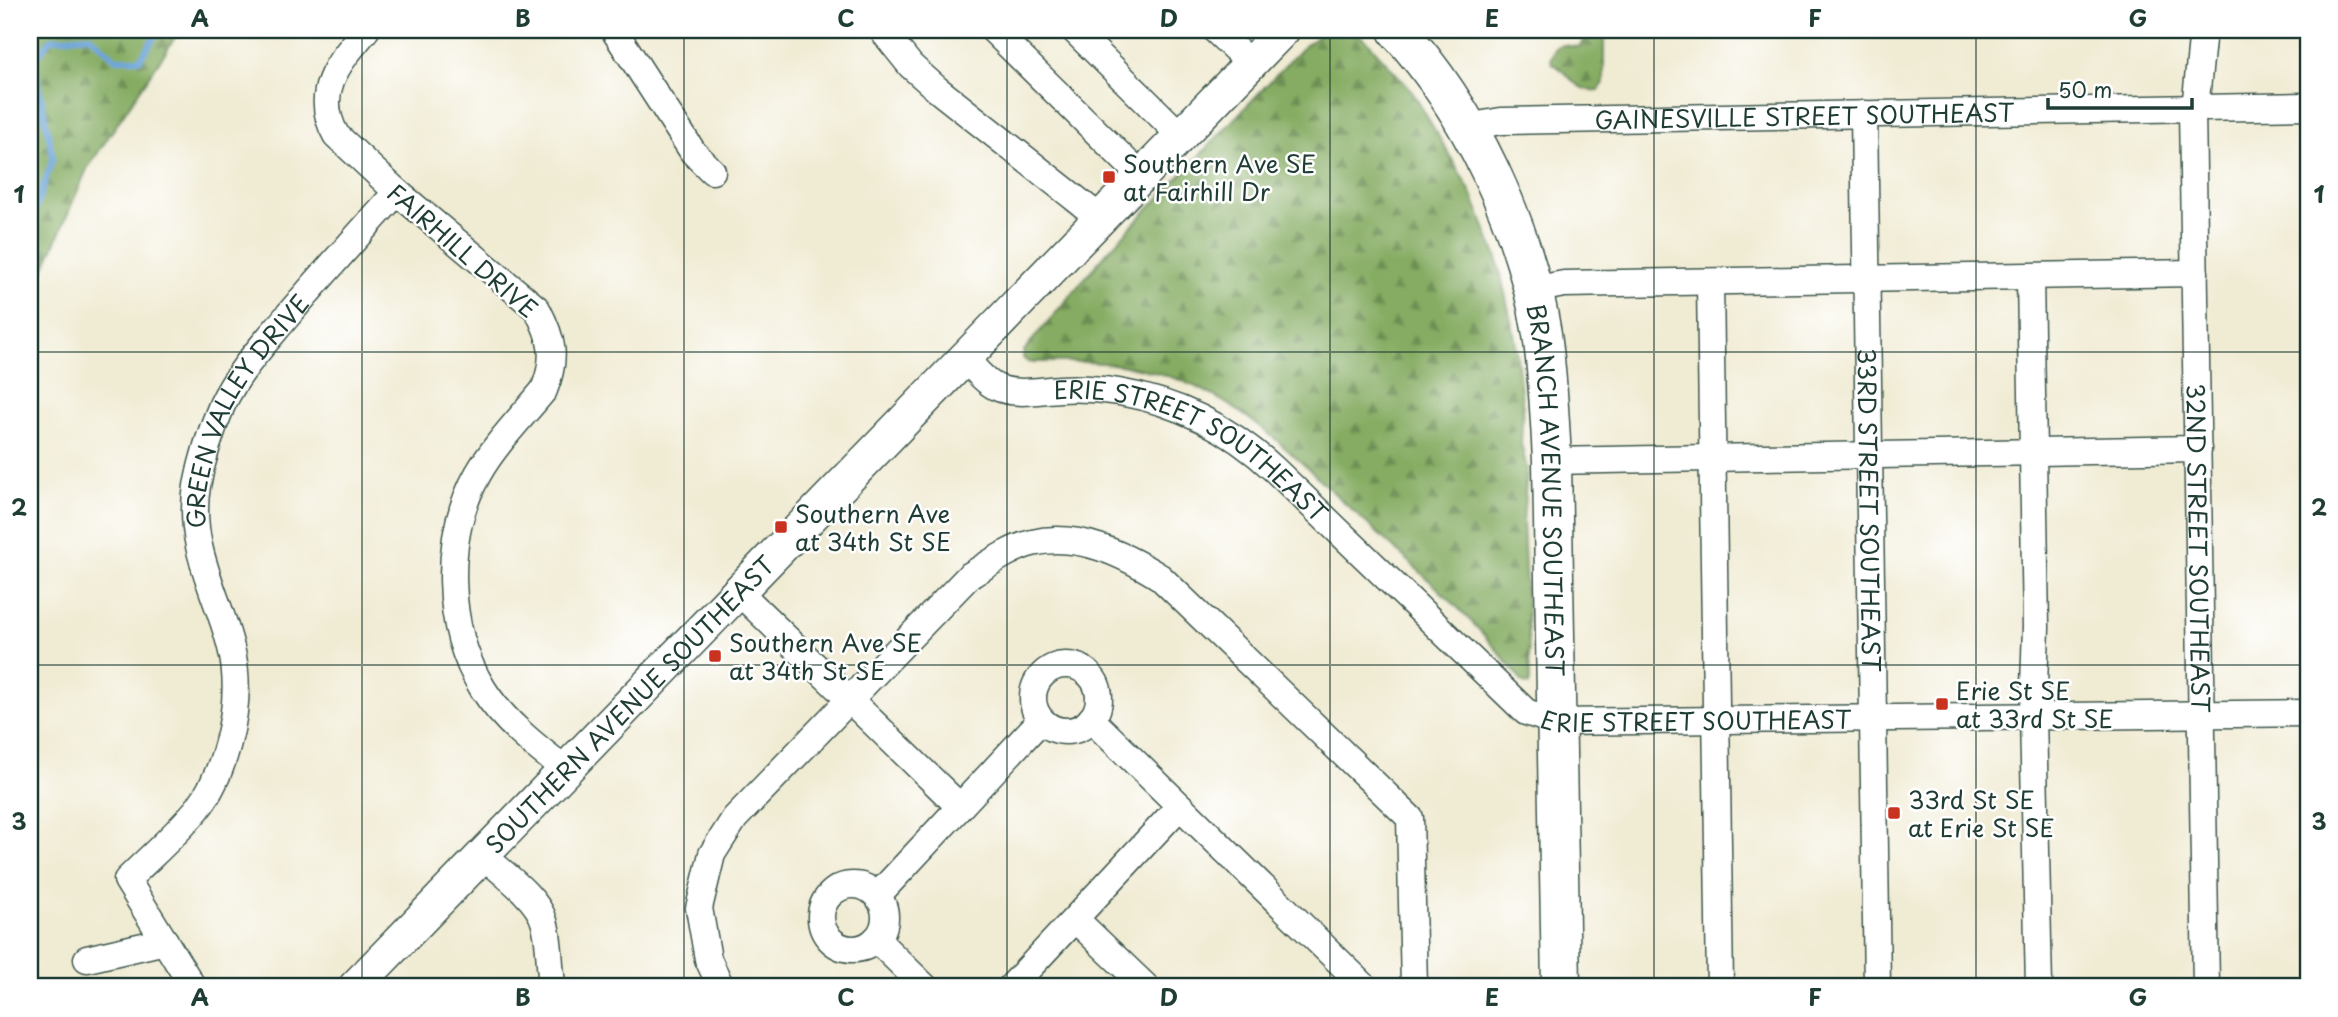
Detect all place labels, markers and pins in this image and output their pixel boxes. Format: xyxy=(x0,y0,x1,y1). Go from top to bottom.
place label: Southern Ave SE at Fairhill Dr xyxy=(1123,145,1316,209)
marker: Southern Ave SE at Fairhill Dr xyxy=(1101,169,1117,185)
place label: Southern Ave at 34th St SE xyxy=(795,495,951,559)
marker: Southern Ave at 34th St SE xyxy=(773,519,789,535)
place label: Southern Ave SE at 34th St SE xyxy=(729,624,922,688)
marker: Southern Ave SE at 34th St SE xyxy=(707,648,723,664)
place label: Erie St SE at 33rd St SE xyxy=(1956,672,2114,736)
marker: Erie St SE at 33rd St SE xyxy=(1934,696,1950,712)
place label: 33rd St SE at Erie St SE xyxy=(1908,781,2055,845)
marker: 33rd St SE at Erie St SE xyxy=(1886,805,1902,821)

